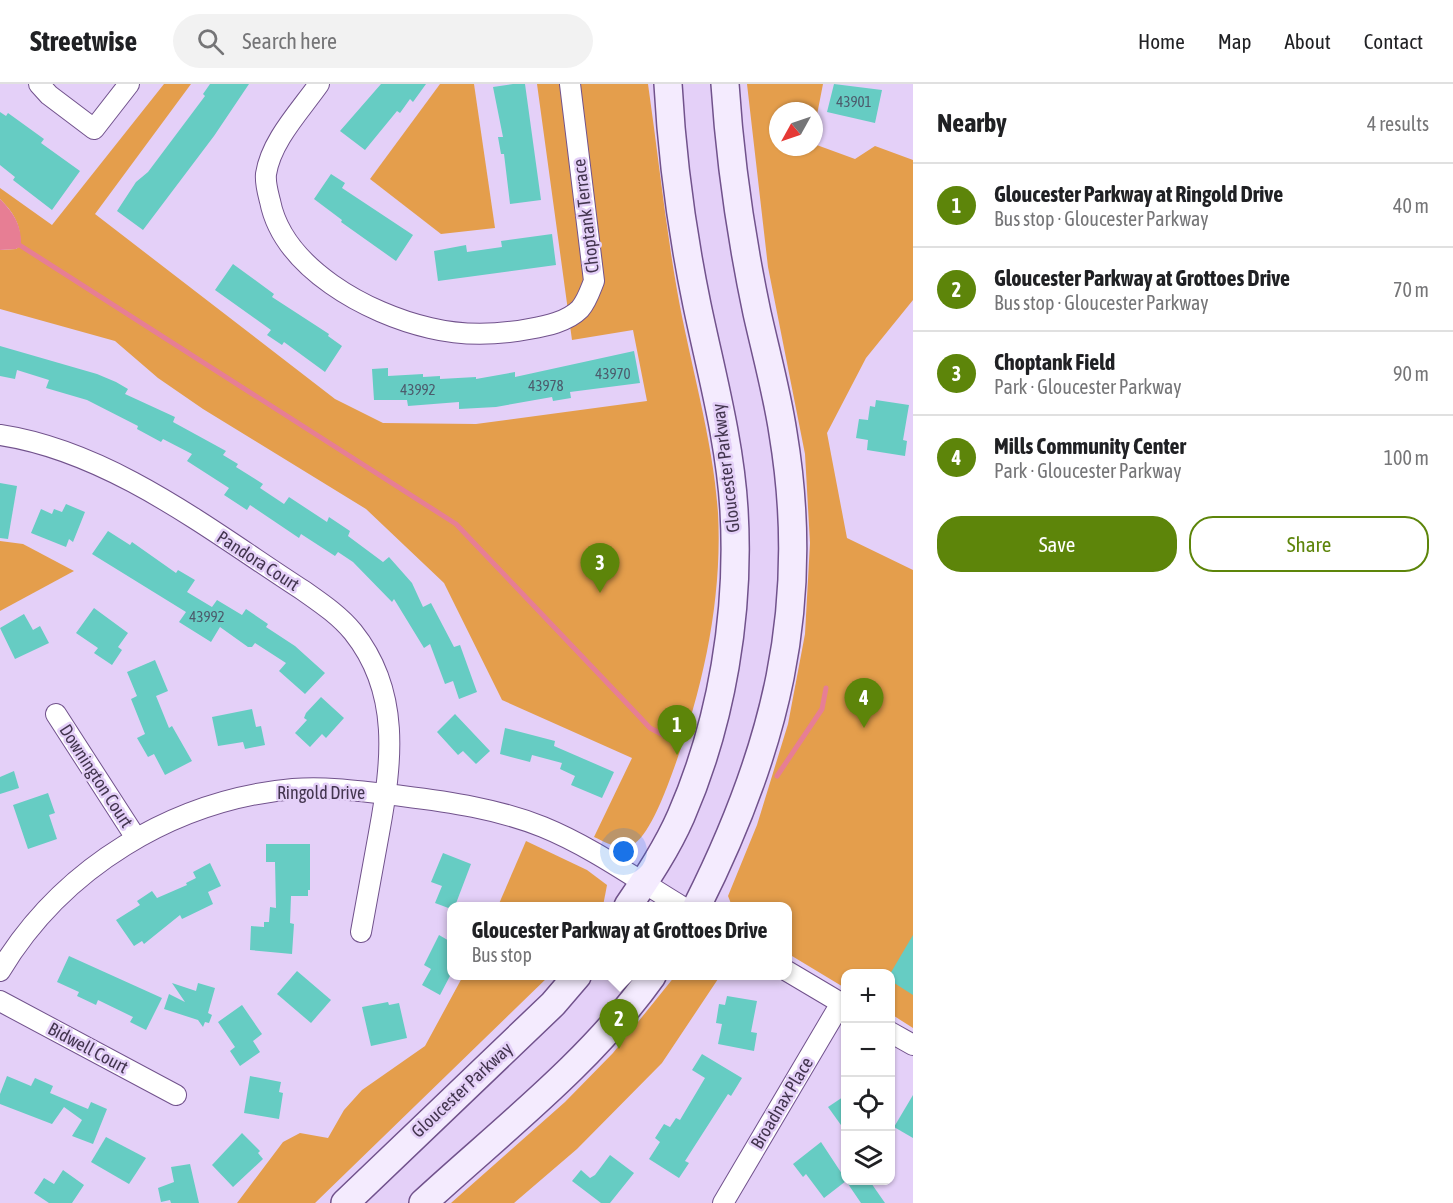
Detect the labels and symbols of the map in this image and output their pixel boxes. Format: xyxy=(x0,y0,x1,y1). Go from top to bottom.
house number: 43901 xyxy=(836,93,872,110)
north arrow xyxy=(769,102,823,156)
street label: Choptank Terrace xyxy=(568,158,603,274)
house number: 43970 xyxy=(595,365,631,382)
house number: 43978 xyxy=(528,377,564,394)
house number: 43992 xyxy=(400,381,436,398)
street label: Gloucester Parkway xyxy=(707,402,744,534)
street label: Pandora Court xyxy=(213,526,303,595)
pin: 3 xyxy=(580,544,620,593)
house number: 43992 xyxy=(189,608,225,625)
pin: 4 xyxy=(844,678,884,728)
pin: 1 xyxy=(658,706,696,755)
street label: Downington Court xyxy=(55,720,138,831)
street label: Ringold Drive xyxy=(277,782,365,803)
your location xyxy=(609,837,638,866)
pin: 2 xyxy=(600,1000,638,1049)
street label: Bidwell Court xyxy=(45,1018,132,1077)
street label: Gloucester Parkway xyxy=(407,1038,516,1142)
street label: Broadnax Place xyxy=(746,1053,817,1152)

